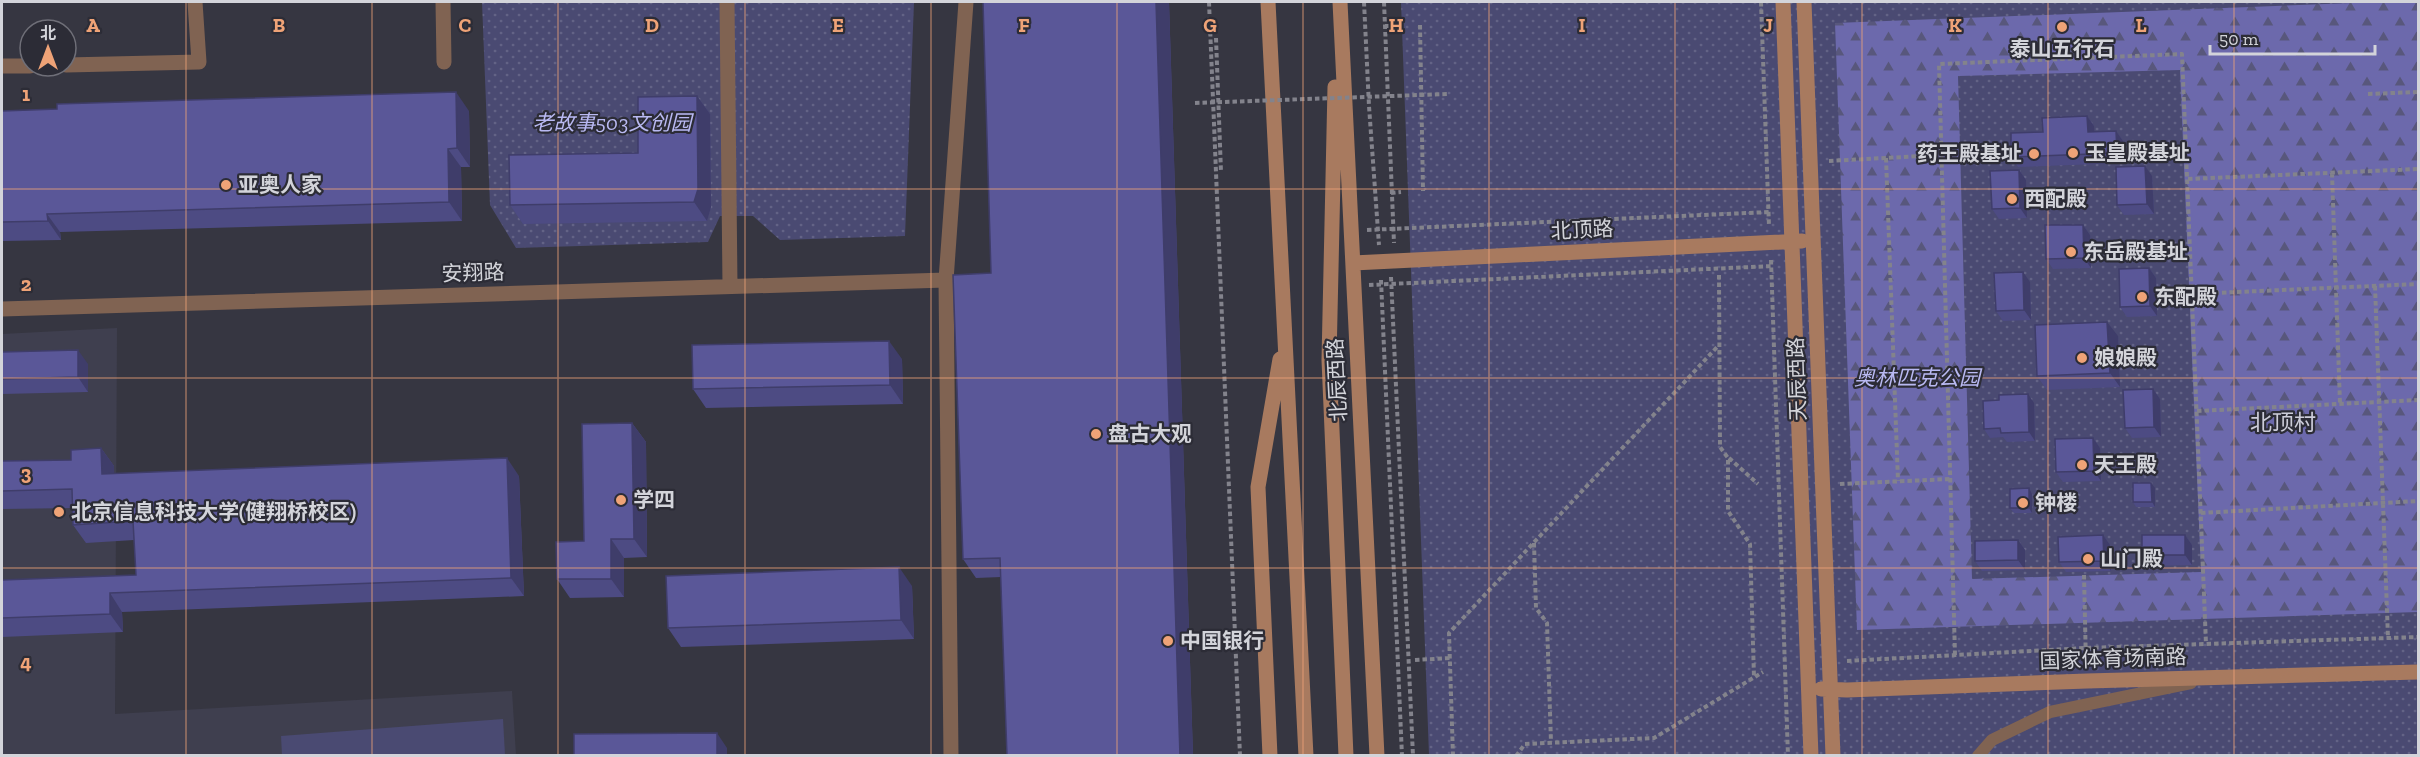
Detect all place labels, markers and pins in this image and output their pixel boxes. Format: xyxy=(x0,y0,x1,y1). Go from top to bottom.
marker: 泰山五行石 xyxy=(2055,20,2069,34)
place label: 泰山五行石 xyxy=(2010,36,2115,61)
place label: 玉皇殿基址 xyxy=(2085,140,2190,165)
place label: 药王殿基址 xyxy=(1917,141,2022,166)
marker: 玉皇殿基址 xyxy=(2066,146,2080,160)
marker: 药王殿基址 xyxy=(2027,147,2041,161)
place label: 亚奥人家 xyxy=(238,172,322,197)
marker: 亚奥人家 xyxy=(219,178,233,192)
place label: 西配殿 xyxy=(2024,186,2087,211)
marker: 西配殿 xyxy=(2005,192,2019,206)
place label: 东岳殿基址 xyxy=(2083,239,2188,264)
marker: 东岳殿基址 xyxy=(2064,245,2078,259)
place label: 东配殿 xyxy=(2154,284,2217,309)
marker: 东配殿 xyxy=(2135,290,2149,304)
place label: 娘娘殿 xyxy=(2094,345,2157,370)
marker: 娘娘殿 xyxy=(2075,351,2089,365)
place label: 盘古大观 xyxy=(1108,421,1192,446)
marker: 盘古大观 xyxy=(1089,427,1103,441)
place label: 天王殿 xyxy=(2094,452,2157,477)
marker: 天王殿 xyxy=(2075,458,2089,472)
place label: 学四 xyxy=(633,487,675,512)
place label: 钟楼 xyxy=(2035,490,2077,515)
marker: 学四 xyxy=(614,493,628,507)
marker: 钟楼 xyxy=(2016,496,2030,510)
place label: 北京信息科技大学(健翔桥校区) xyxy=(71,499,356,524)
marker: 北京信息科技大学(健翔桥校区) xyxy=(52,505,66,519)
place label: 山门殿 xyxy=(2100,546,2163,571)
marker: 山门殿 xyxy=(2081,552,2095,566)
place label: 中国银行 xyxy=(1180,628,1264,653)
marker: 中国银行 xyxy=(1161,634,1175,648)

